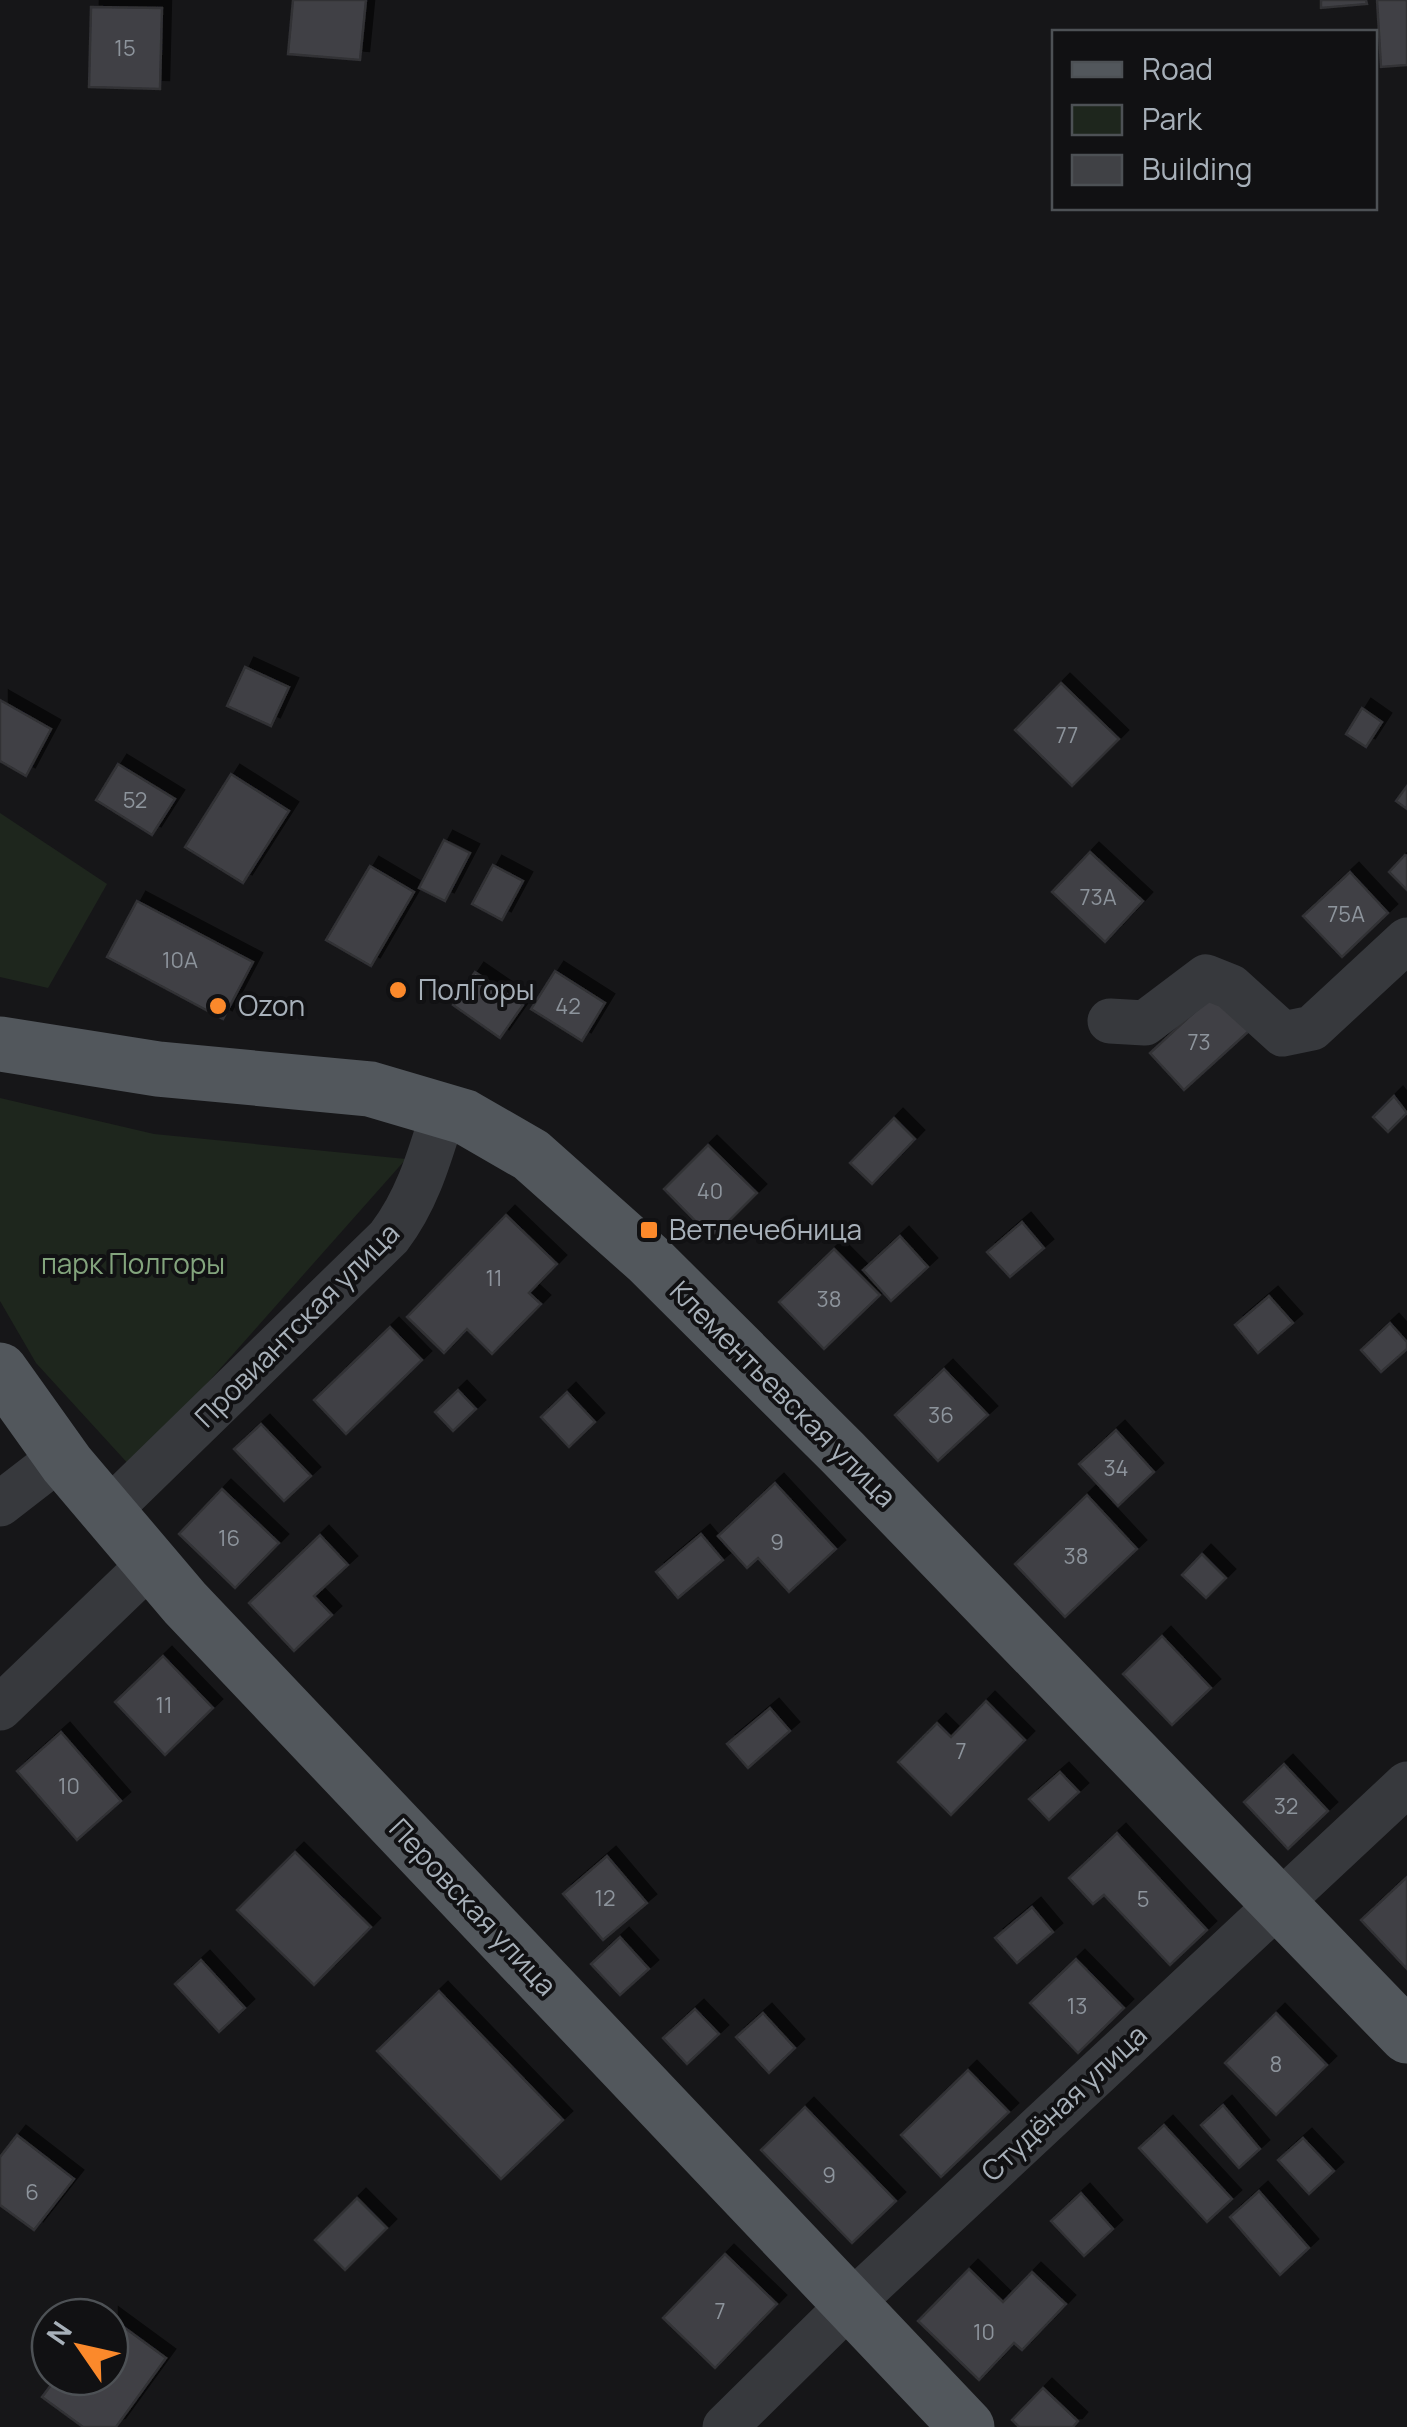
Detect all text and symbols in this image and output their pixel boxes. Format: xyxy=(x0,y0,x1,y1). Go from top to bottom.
legend xyxy=(1052,30,1377,210)
house number: 15 xyxy=(114,33,136,63)
text: Road xyxy=(1142,48,1213,89)
text: Park xyxy=(1142,98,1203,139)
text: Building xyxy=(1142,148,1253,189)
house number: 77 xyxy=(1056,720,1078,750)
house number: 52 xyxy=(123,785,147,815)
house number: 73А xyxy=(1079,882,1117,912)
house number: 75А xyxy=(1327,899,1365,929)
house number: 10А xyxy=(162,945,198,975)
place label: ПолГоры xyxy=(418,970,535,1008)
marker: ПолГоры xyxy=(387,979,409,1001)
place label: Ozon xyxy=(238,986,305,1024)
house number: 42 xyxy=(555,991,581,1021)
marker: Ozon xyxy=(207,995,229,1017)
house number: 73 xyxy=(1187,1027,1211,1057)
house number: 40 xyxy=(697,1176,723,1206)
place label: Ветлечебница xyxy=(669,1210,862,1248)
street label: Провиантская улица xyxy=(186,1214,407,1435)
marker: Ветлечебница xyxy=(638,1219,660,1241)
park label: парк Полгоры xyxy=(41,1244,225,1282)
house number: 11 xyxy=(485,1263,503,1293)
street label: Клементьевская улица xyxy=(662,1272,905,1515)
house number: 38 xyxy=(817,1284,841,1314)
house number: 36 xyxy=(928,1400,954,1430)
house number: 34 xyxy=(1103,1453,1129,1483)
house number: 16 xyxy=(218,1523,240,1553)
house number: 9 xyxy=(770,1527,784,1557)
house number: 38 xyxy=(1064,1541,1088,1571)
house number: 11 xyxy=(155,1690,173,1720)
house number: 7 xyxy=(955,1736,967,1766)
house number: 10 xyxy=(58,1771,80,1801)
house number: 32 xyxy=(1274,1791,1298,1821)
street label: Перовская улица xyxy=(382,1810,566,2003)
house number: 12 xyxy=(594,1883,616,1913)
house number: 5 xyxy=(1137,1884,1149,1914)
house number: 13 xyxy=(1067,1991,1087,2021)
street label: Студёная улица xyxy=(972,2016,1154,2189)
house number: 8 xyxy=(1270,2049,1282,2079)
house number: 9 xyxy=(822,2160,836,2190)
house number: 6 xyxy=(25,2177,39,2207)
house number: 7 xyxy=(714,2296,726,2326)
north arrow xyxy=(30,2297,130,2397)
text: N xyxy=(37,2314,80,2351)
house number: 10 xyxy=(973,2317,995,2347)

